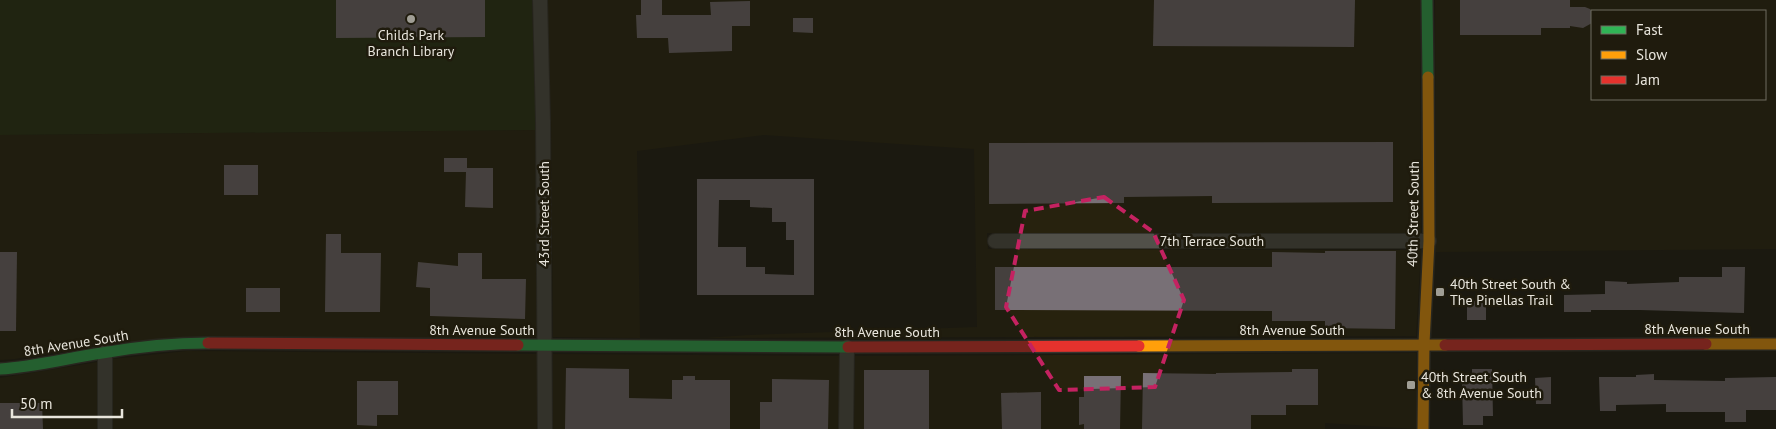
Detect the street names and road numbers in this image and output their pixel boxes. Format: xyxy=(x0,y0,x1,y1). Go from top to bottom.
street label: 43rd Street South xyxy=(535,161,553,267)
street label: 40th Street South xyxy=(1403,161,1423,267)
street label: 7th Terrace South xyxy=(1160,232,1264,250)
street label: 8th Avenue South xyxy=(1644,320,1750,338)
street label: 8th Avenue South xyxy=(429,321,535,339)
street label: 8th Avenue South xyxy=(1239,321,1345,339)
street label: 8th Avenue South xyxy=(834,323,940,341)
street label: 8th Avenue South xyxy=(22,326,130,360)

